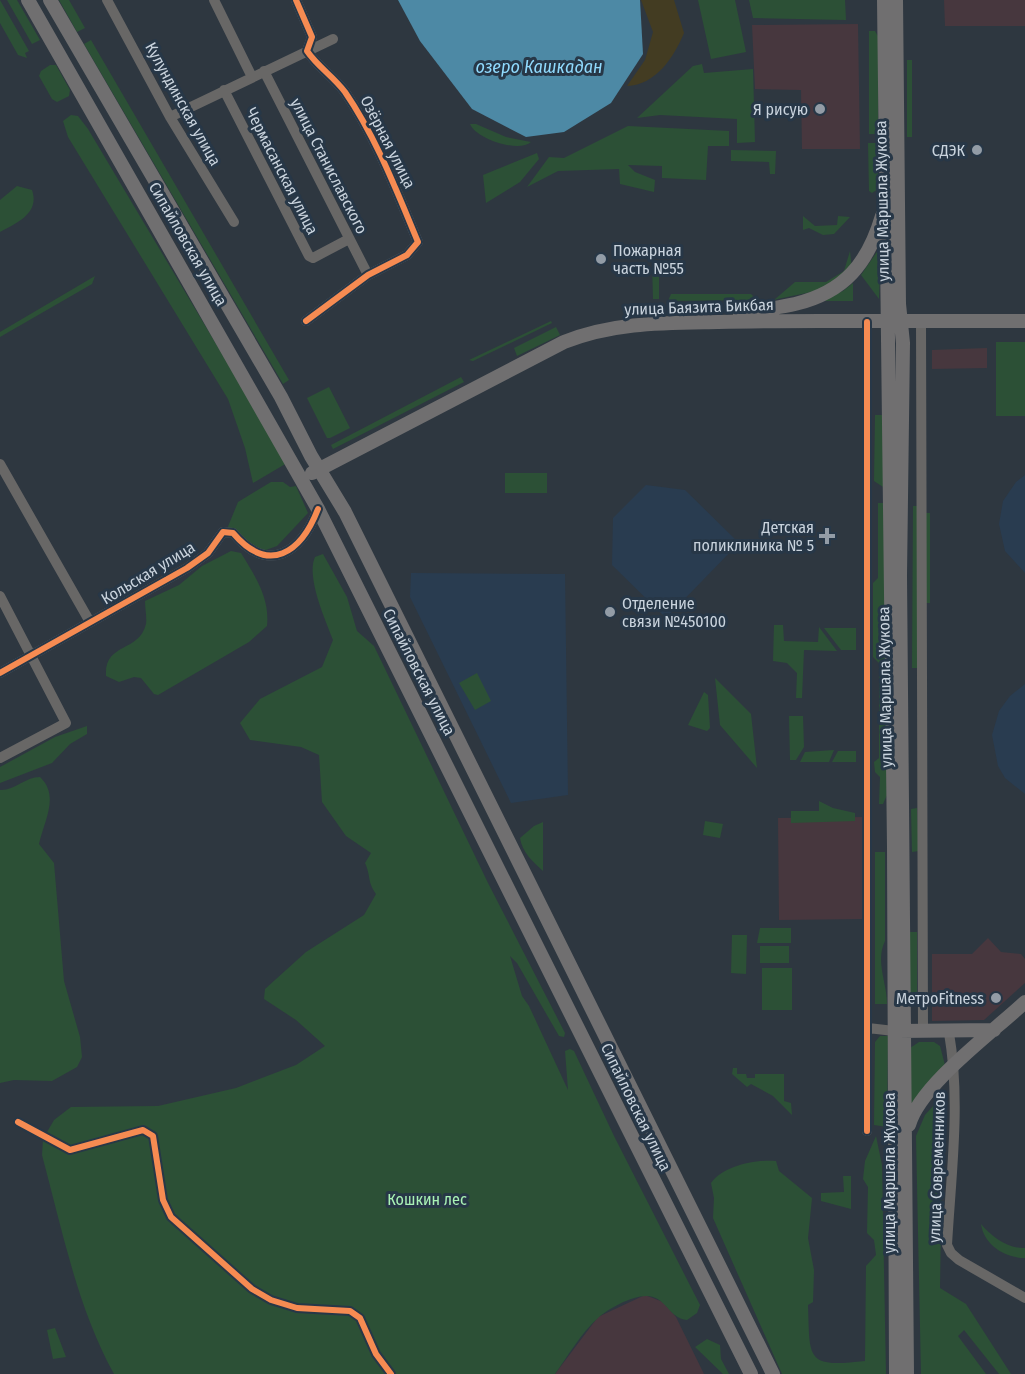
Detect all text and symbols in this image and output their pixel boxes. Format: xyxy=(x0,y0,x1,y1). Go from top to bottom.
street label: Кулундинская улица xyxy=(141,39,225,169)
water label: озеро Кашкадан xyxy=(475,56,603,78)
street label: Озёрная улица xyxy=(356,92,420,192)
street label: улица Станиславского xyxy=(287,95,371,237)
place label: Я рисую xyxy=(753,100,808,119)
marker: Я рисую xyxy=(813,102,827,116)
street label: Чермасанская улица xyxy=(242,105,322,238)
street label: улица Маршала Жукова xyxy=(871,120,893,282)
place label: СДЭК xyxy=(932,141,965,160)
marker: СДЭК xyxy=(970,143,984,157)
street label: Сипайловская улица xyxy=(145,179,231,309)
place label: Пожарная часть №55 xyxy=(613,241,684,278)
marker: Пожарная часть №55 xyxy=(594,252,608,266)
street label: улица Баязита Бикбая xyxy=(624,295,774,319)
place label: Детская поликлиника № 5 xyxy=(693,518,814,555)
marker: Детская поликлиника № 5 xyxy=(818,527,836,545)
street label: Кольская улица xyxy=(98,537,198,608)
place label: Отделение связи №450100 xyxy=(622,594,726,631)
street label: Сипайловская улица xyxy=(379,605,459,739)
marker: Отделение связи №450100 xyxy=(603,605,617,619)
street label: улица Маршала Жукова xyxy=(874,606,896,768)
place label: МетроFitness xyxy=(896,989,984,1008)
marker: МетроFitness xyxy=(989,991,1003,1005)
street label: Сипайловская улица xyxy=(597,1040,675,1174)
street label: улица Современников xyxy=(925,1091,949,1243)
street label: улица Маршала Жукова xyxy=(880,1092,899,1254)
park label: Кошкин лес xyxy=(387,1190,467,1209)

